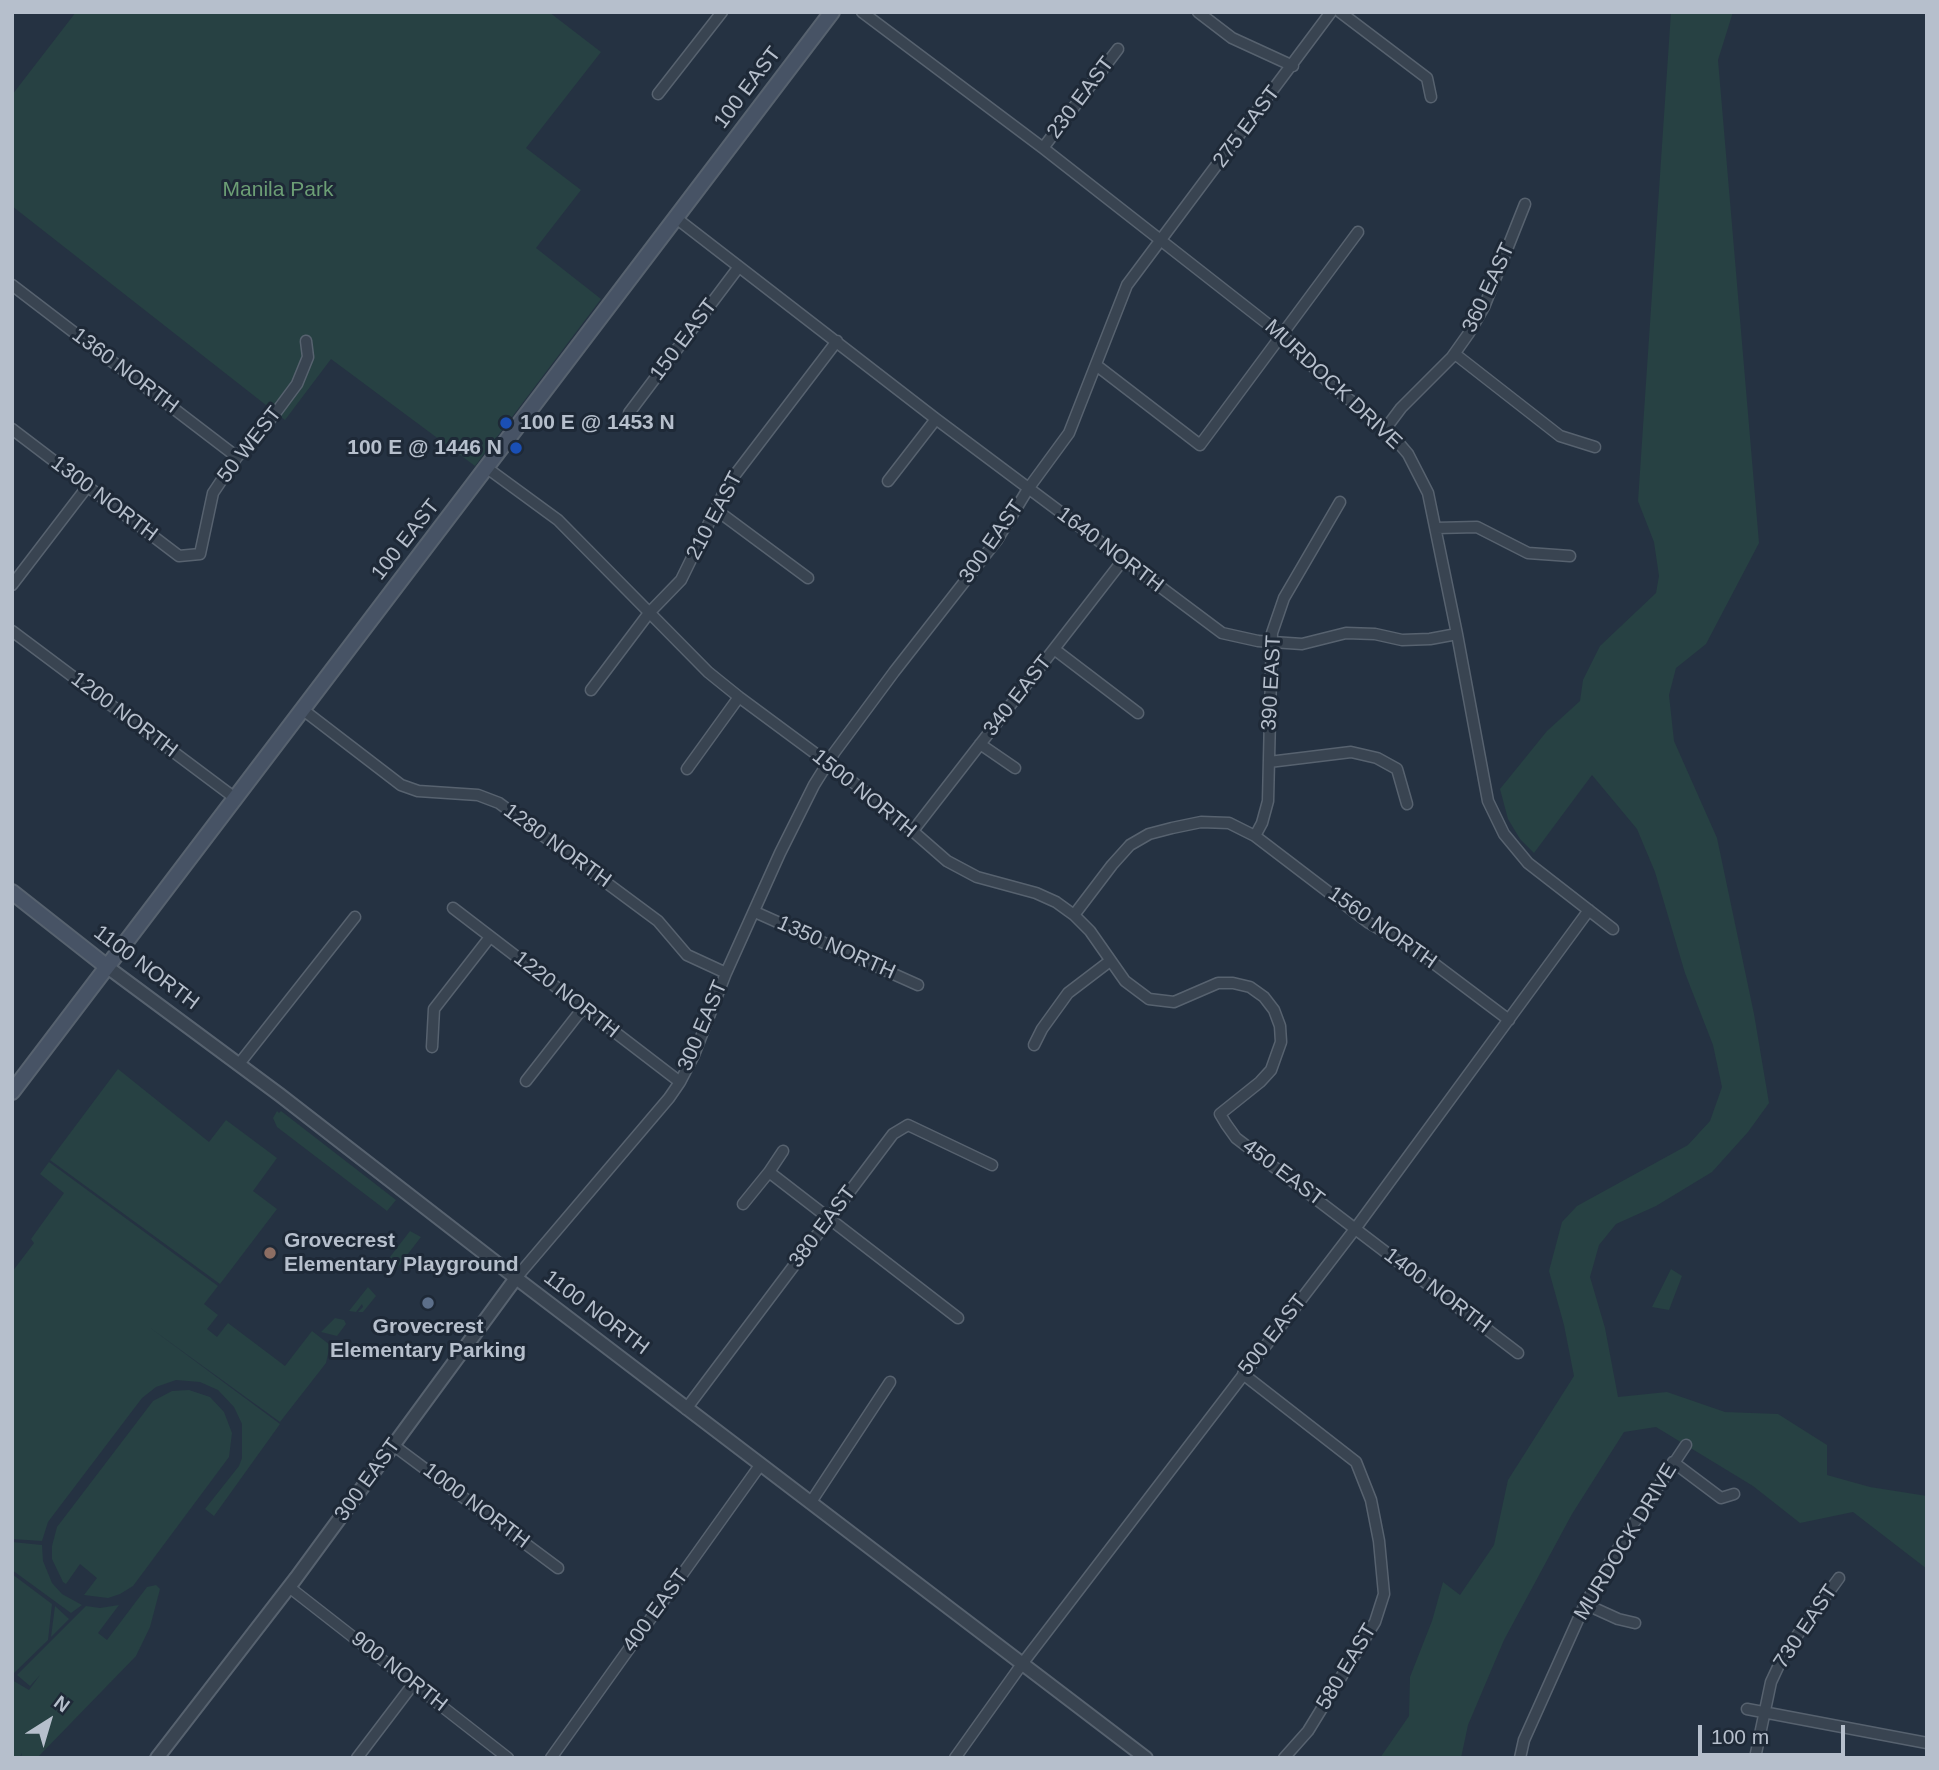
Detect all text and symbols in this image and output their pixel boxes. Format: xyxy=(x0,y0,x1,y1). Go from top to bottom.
street label: 100 EAST xyxy=(709,42,787,134)
street label: 230 EAST xyxy=(1042,52,1120,144)
street label: 275 EAST xyxy=(1208,81,1286,173)
park label: Manila Park xyxy=(223,177,333,203)
street label: 360 EAST xyxy=(1457,239,1521,337)
street label: 150 EAST xyxy=(645,294,723,386)
street label: MURDOCK DRIVE xyxy=(1259,315,1407,455)
street label: 1360 NORTH xyxy=(67,323,183,419)
street label: 50 WEST xyxy=(212,402,288,488)
place label: 100 E @ 1453 N xyxy=(520,410,675,436)
marker: 100 E @ 1453 N xyxy=(498,415,514,431)
place label: 100 E @ 1446 N xyxy=(347,435,502,461)
marker: 100 E @ 1446 N xyxy=(508,440,524,456)
street label: 1300 NORTH xyxy=(46,451,162,547)
street label: 210 EAST xyxy=(681,468,749,564)
street label: 100 EAST xyxy=(367,495,445,585)
street label: 300 EAST xyxy=(954,496,1030,588)
street label: 1640 NORTH xyxy=(1052,502,1168,598)
street label: 390 EAST xyxy=(1257,635,1287,731)
street label: 340 EAST xyxy=(979,651,1057,741)
street label: 1200 NORTH xyxy=(66,667,182,763)
street label: 1500 NORTH xyxy=(807,744,921,844)
street label: 1280 NORTH xyxy=(498,799,616,893)
street label: 1560 NORTH xyxy=(1323,881,1441,975)
street label: 1350 NORTH xyxy=(773,911,899,985)
street label: 1100 NORTH xyxy=(88,920,204,1016)
street label: 1220 NORTH xyxy=(508,946,624,1044)
street label: 300 EAST xyxy=(673,977,733,1075)
street label: 450 EAST xyxy=(1237,1134,1329,1212)
street label: 380 EAST xyxy=(784,1181,862,1273)
place label: Grovecrest Elementary Playground xyxy=(284,1228,519,1278)
street label: 1400 NORTH xyxy=(1379,1243,1495,1339)
marker: Grovecrest Elementary Playground xyxy=(262,1245,278,1261)
street label: 1100 NORTH xyxy=(538,1265,654,1361)
street label: 500 EAST xyxy=(1234,1290,1312,1380)
marker: Grovecrest Elementary Parking xyxy=(420,1295,436,1311)
place label: Grovecrest Elementary Parking xyxy=(330,1314,526,1364)
street label: 300 EAST xyxy=(330,1434,406,1526)
street label: 1000 NORTH xyxy=(418,1458,534,1554)
street label: MURDOCK DRIVE xyxy=(1569,1459,1683,1625)
street label: 400 EAST xyxy=(618,1565,694,1657)
street label: 730 EAST xyxy=(1769,1580,1843,1674)
street label: 580 EAST xyxy=(1312,1619,1382,1715)
street label: 900 NORTH xyxy=(346,1627,452,1717)
north arrow xyxy=(14,1686,84,1756)
text: N xyxy=(50,1691,74,1716)
scale bar xyxy=(1701,1710,1848,1754)
text: 100 m xyxy=(1711,1725,1769,1748)

